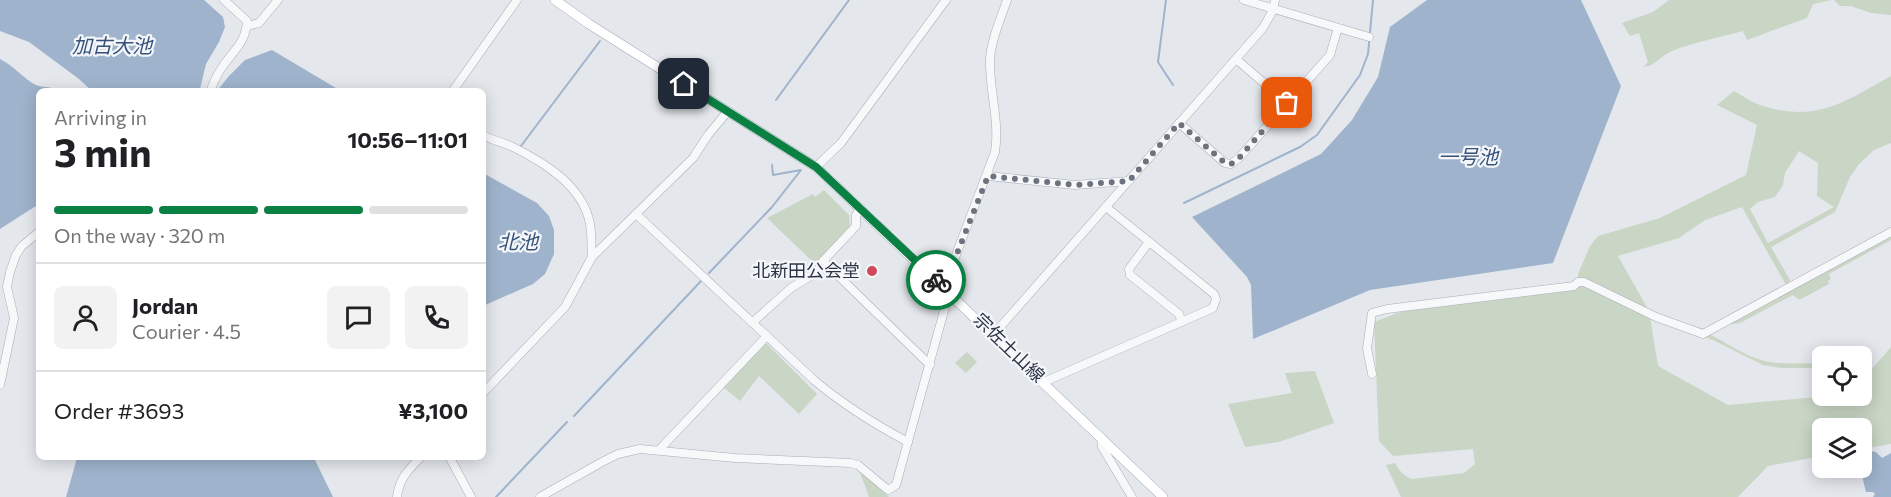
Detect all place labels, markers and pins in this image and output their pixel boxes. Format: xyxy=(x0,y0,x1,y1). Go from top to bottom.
pin xyxy=(658,58,709,109)
pin xyxy=(1261,77,1312,128)
place label: 北新田公会堂 xyxy=(752,259,860,281)
marker: 北新田公会堂 xyxy=(865,264,879,278)

